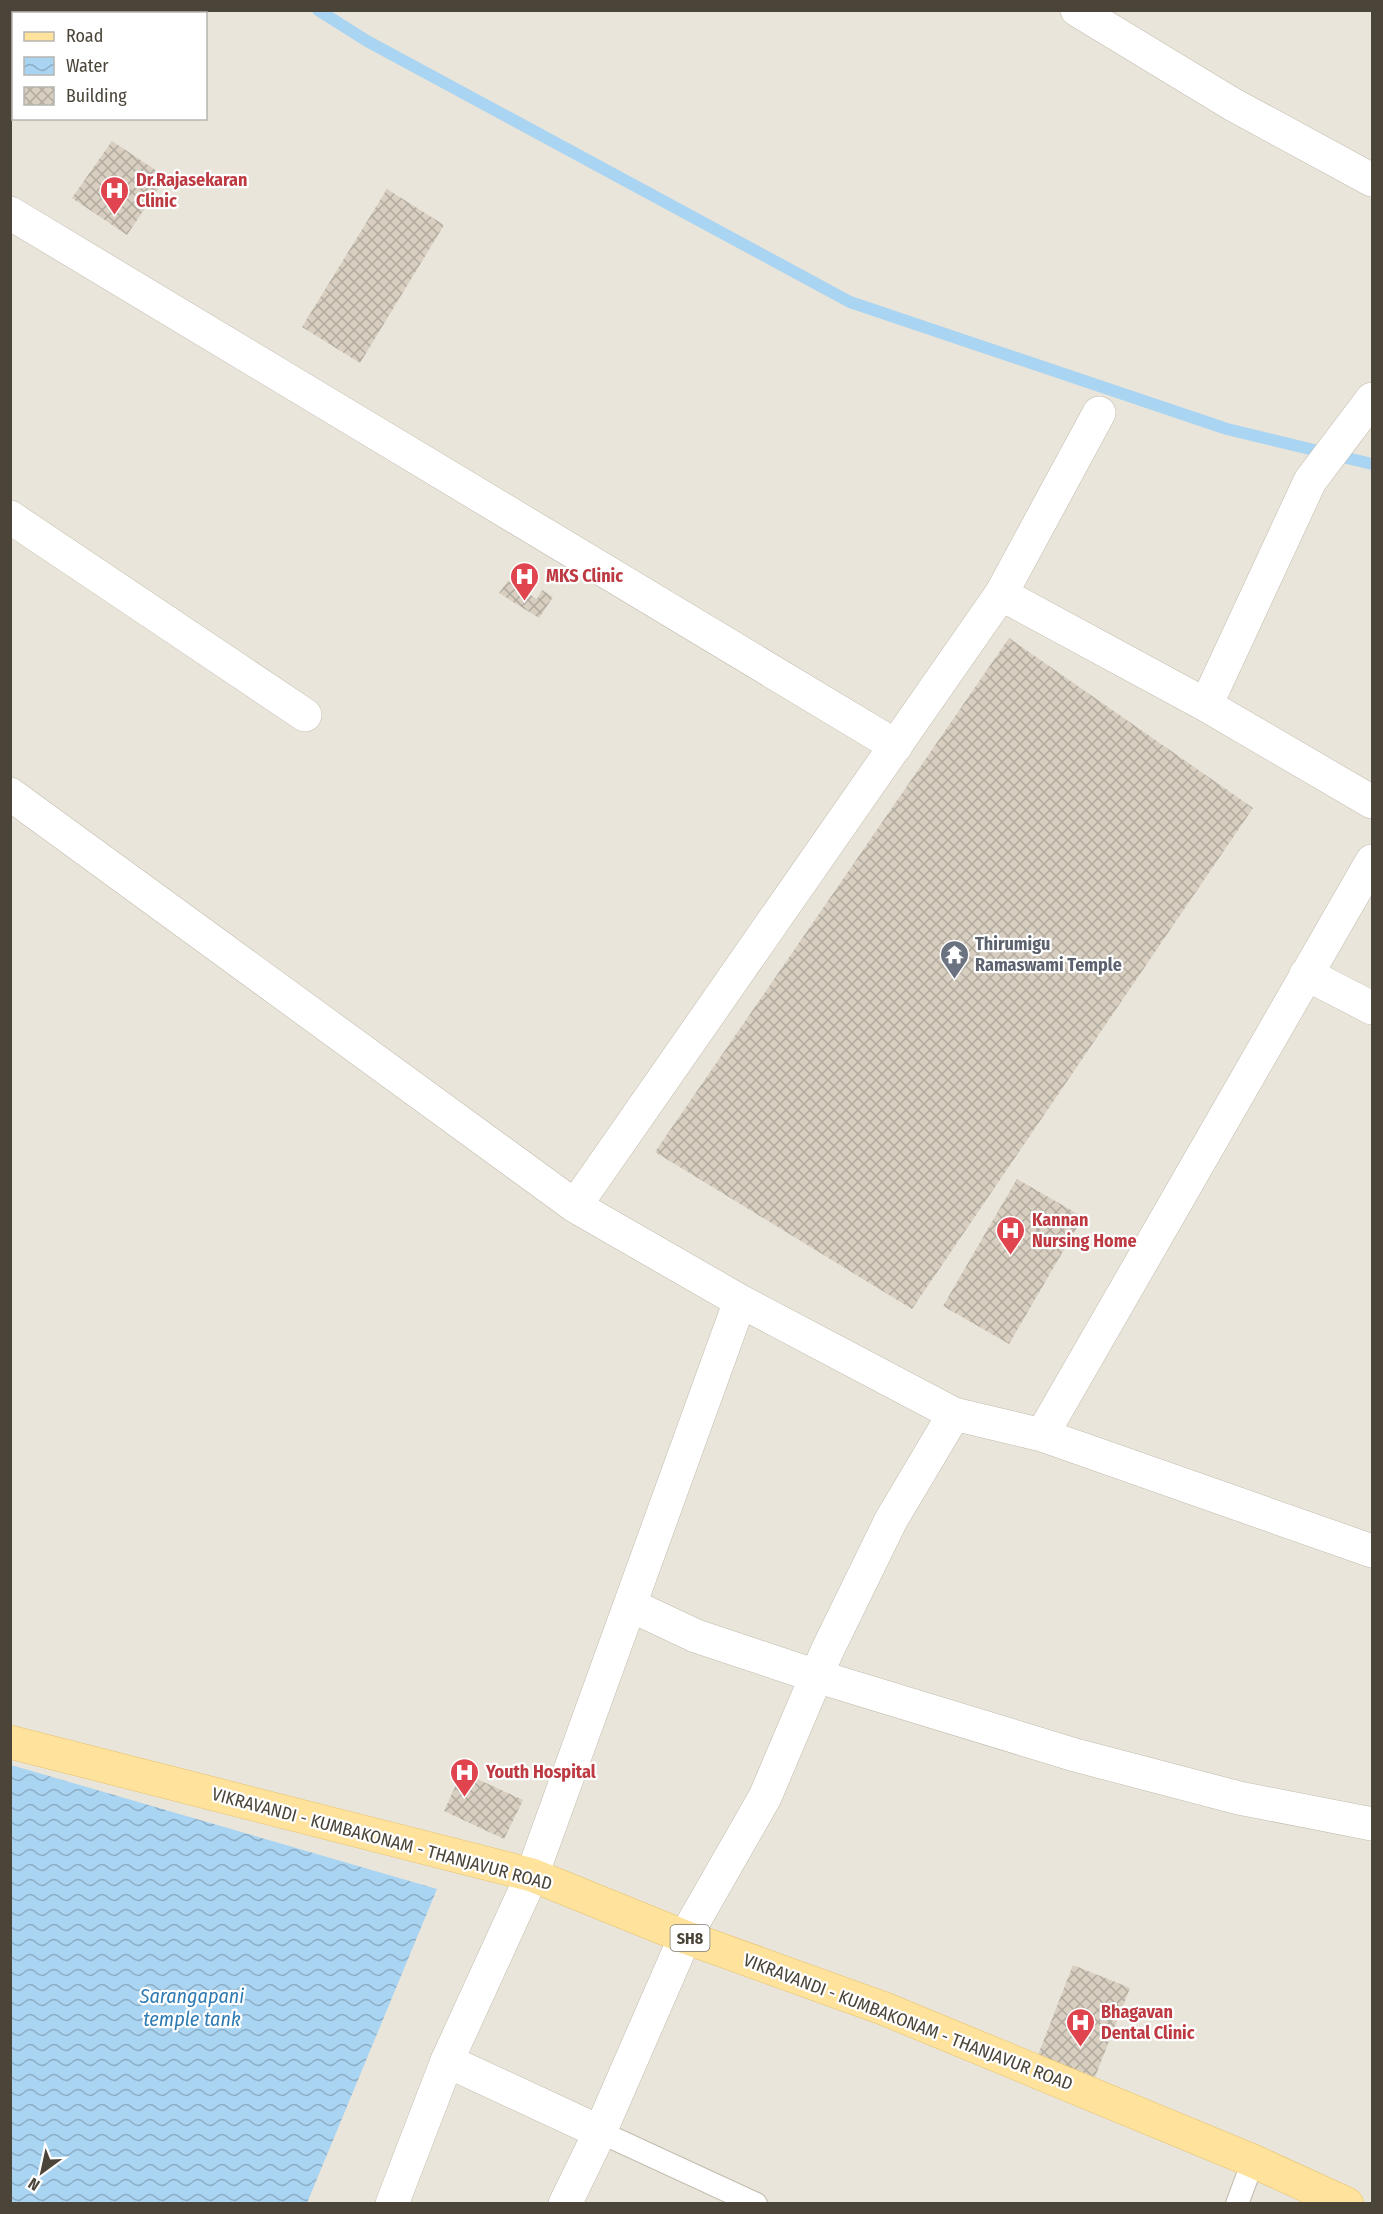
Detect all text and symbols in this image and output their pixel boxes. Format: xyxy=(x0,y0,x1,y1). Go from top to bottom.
legend xyxy=(12,12,207,120)
text: Road xyxy=(66,25,103,47)
text: Water xyxy=(66,55,109,77)
text: Building xyxy=(66,85,127,107)
place label: Dr.Rajasekaran Clinic xyxy=(136,169,248,212)
hospital icon: Dr.Rajasekaran Clinic xyxy=(99,174,131,216)
hospital icon: MKS Clinic xyxy=(509,560,541,602)
place label: MKS Clinic xyxy=(546,565,623,587)
place label: Thirumigu Ramaswami Temple xyxy=(975,933,1122,976)
temple icon: Thirumigu Ramaswami Temple xyxy=(938,938,970,980)
place label: Kannan Nursing Home xyxy=(1032,1209,1137,1252)
hospital icon: Kannan Nursing Home xyxy=(995,1214,1027,1256)
hospital icon: Youth Hospital xyxy=(449,1756,481,1798)
place label: Youth Hospital xyxy=(485,1761,596,1783)
street label: VIKRAVANDI - KUMBAKONAM - THANJAVUR ROAD xyxy=(210,1783,554,1895)
road number: SH8 xyxy=(670,1925,710,1951)
street label: VIKRAVANDI - KUMBAKONAM - THANJAVUR ROAD xyxy=(740,1949,1076,2095)
water label: Sarangapani temple tank xyxy=(139,1984,244,2031)
place label: Bhagavan Dental Clinic xyxy=(1101,2001,1195,2044)
hospital icon: Bhagavan Dental Clinic xyxy=(1064,2006,1096,2048)
north arrow xyxy=(12,2142,72,2202)
text: N xyxy=(25,2174,43,2195)

